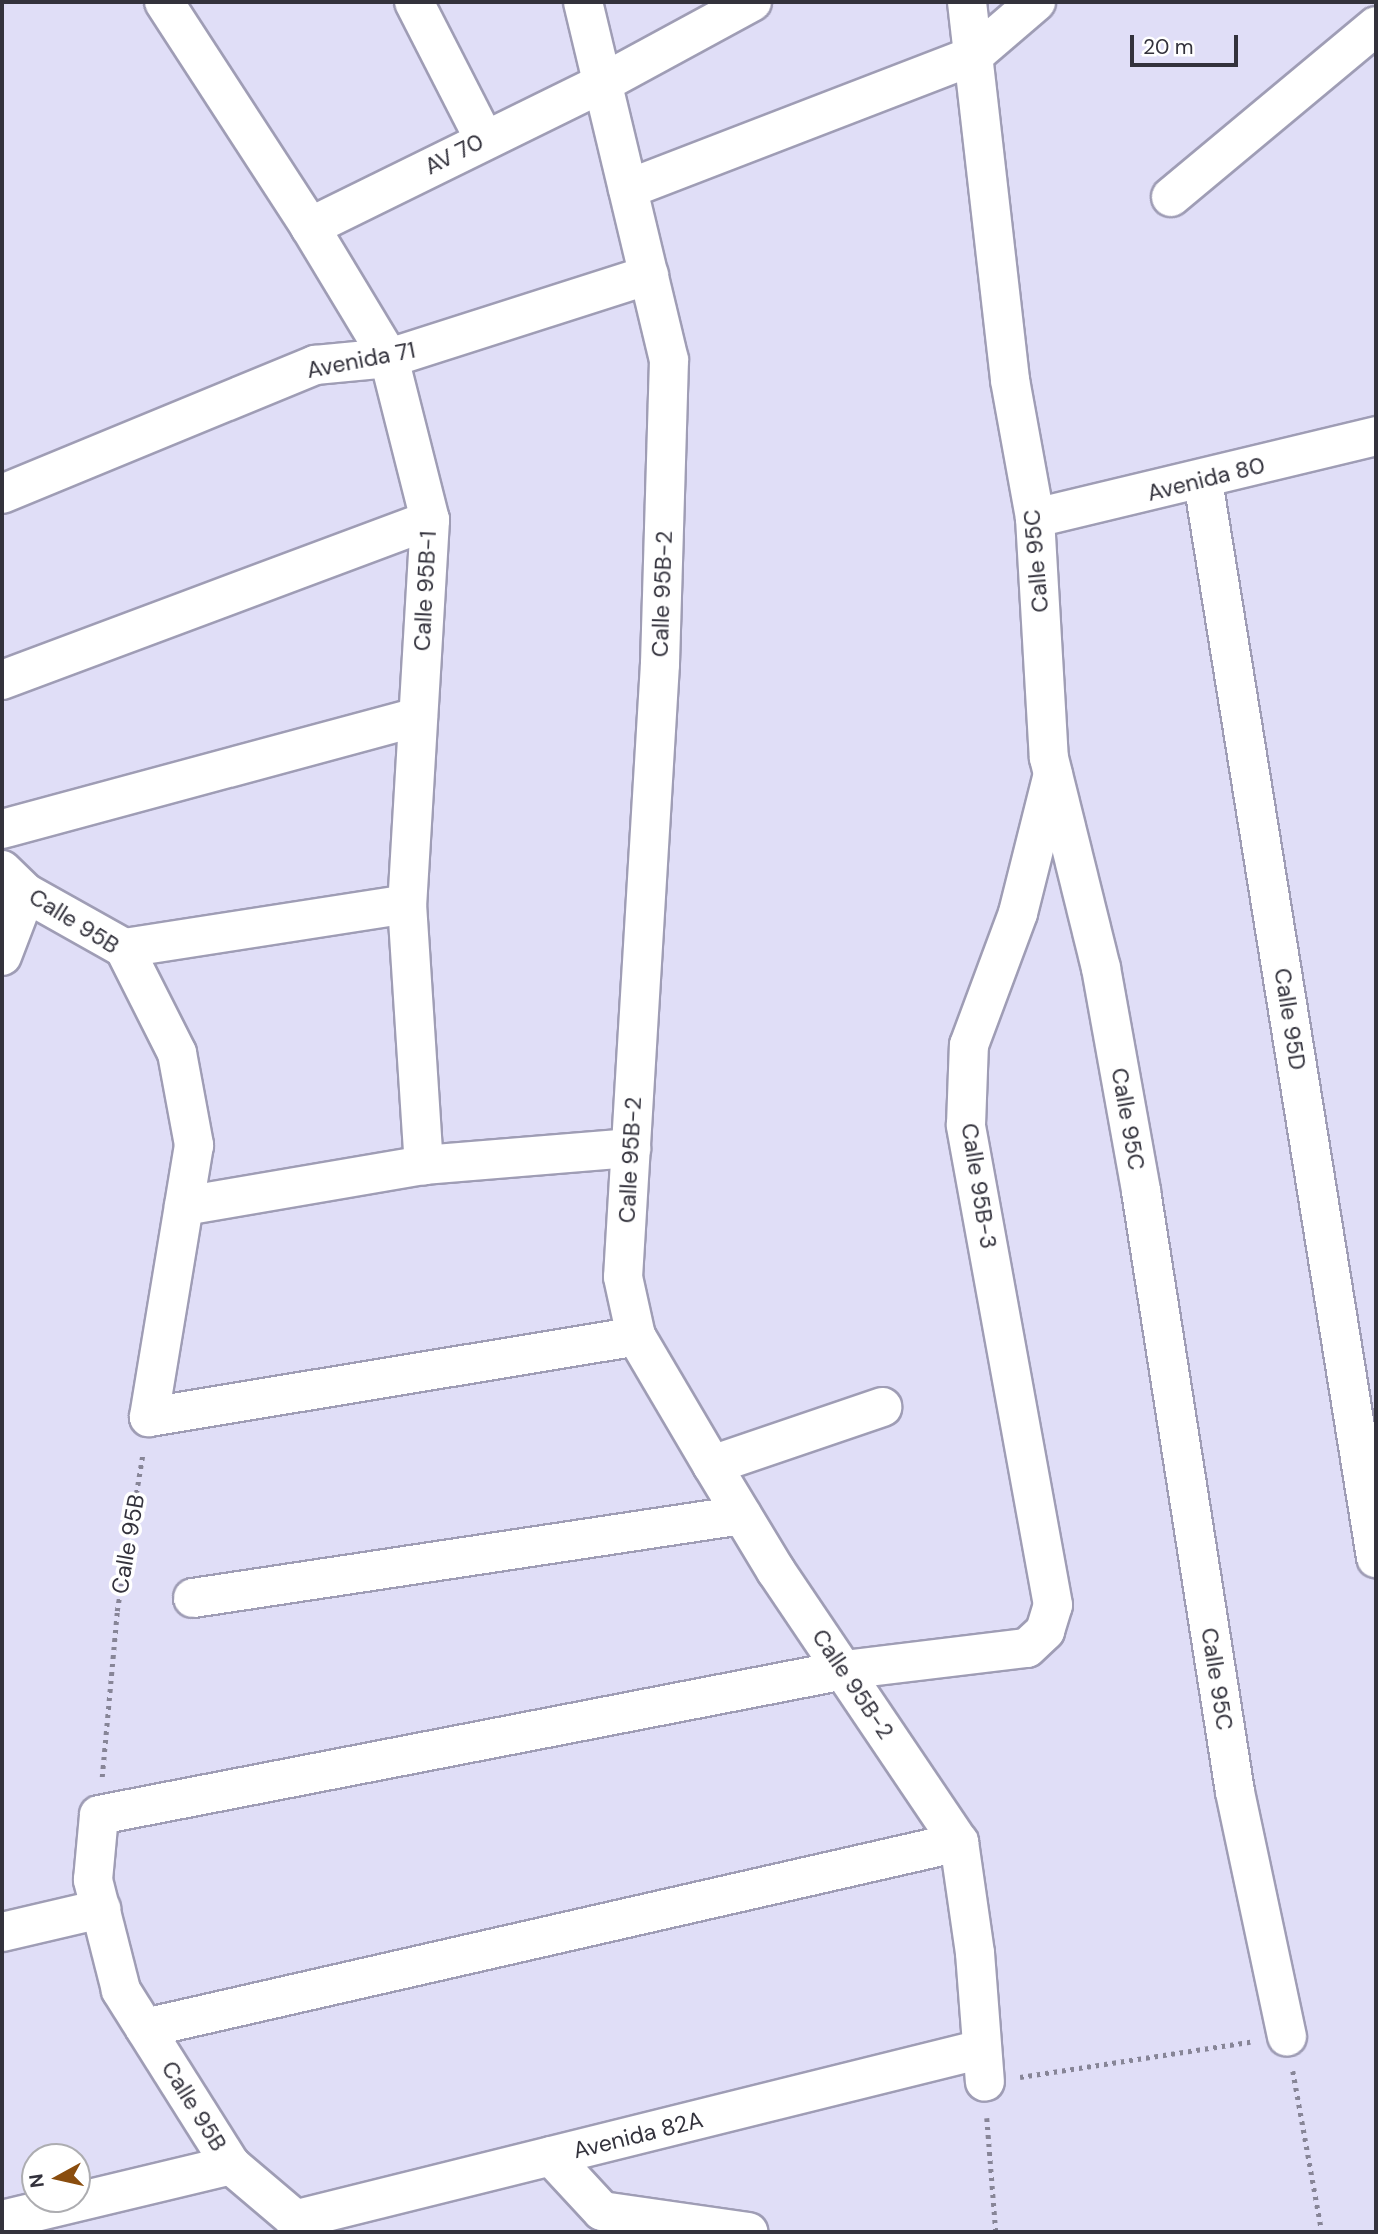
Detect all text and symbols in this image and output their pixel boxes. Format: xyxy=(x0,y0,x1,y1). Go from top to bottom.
scale bar xyxy=(1133,21,1242,65)
text: 20 m xyxy=(1143,33,1194,61)
street label: AV 70 xyxy=(420,128,488,180)
street label: Avenida 71 xyxy=(304,336,418,384)
street label: Avenida 80 xyxy=(1144,451,1268,507)
street label: Calle 95C xyxy=(1018,508,1054,614)
street label: Calle 95B-1 xyxy=(408,530,442,652)
street label: Calle 95B-2 xyxy=(646,530,678,658)
street label: Calle 95B xyxy=(24,883,124,959)
street label: Calle 95D xyxy=(1268,966,1312,1072)
street label: Calle 95C xyxy=(1105,1066,1151,1172)
street label: Calle 95B-2 xyxy=(613,1096,647,1224)
street label: Calle 95B-3 xyxy=(955,1121,1003,1251)
street label: Calle 95B xyxy=(106,1492,150,1596)
street label: Calle 95B-2 xyxy=(806,1624,900,1744)
street label: Calle 95C xyxy=(1195,1626,1239,1732)
street label: Calle 95B xyxy=(156,2056,232,2156)
street label: Avenida 82A xyxy=(570,2106,706,2164)
north arrow xyxy=(21,2143,91,2213)
text: N xyxy=(23,2172,50,2189)

